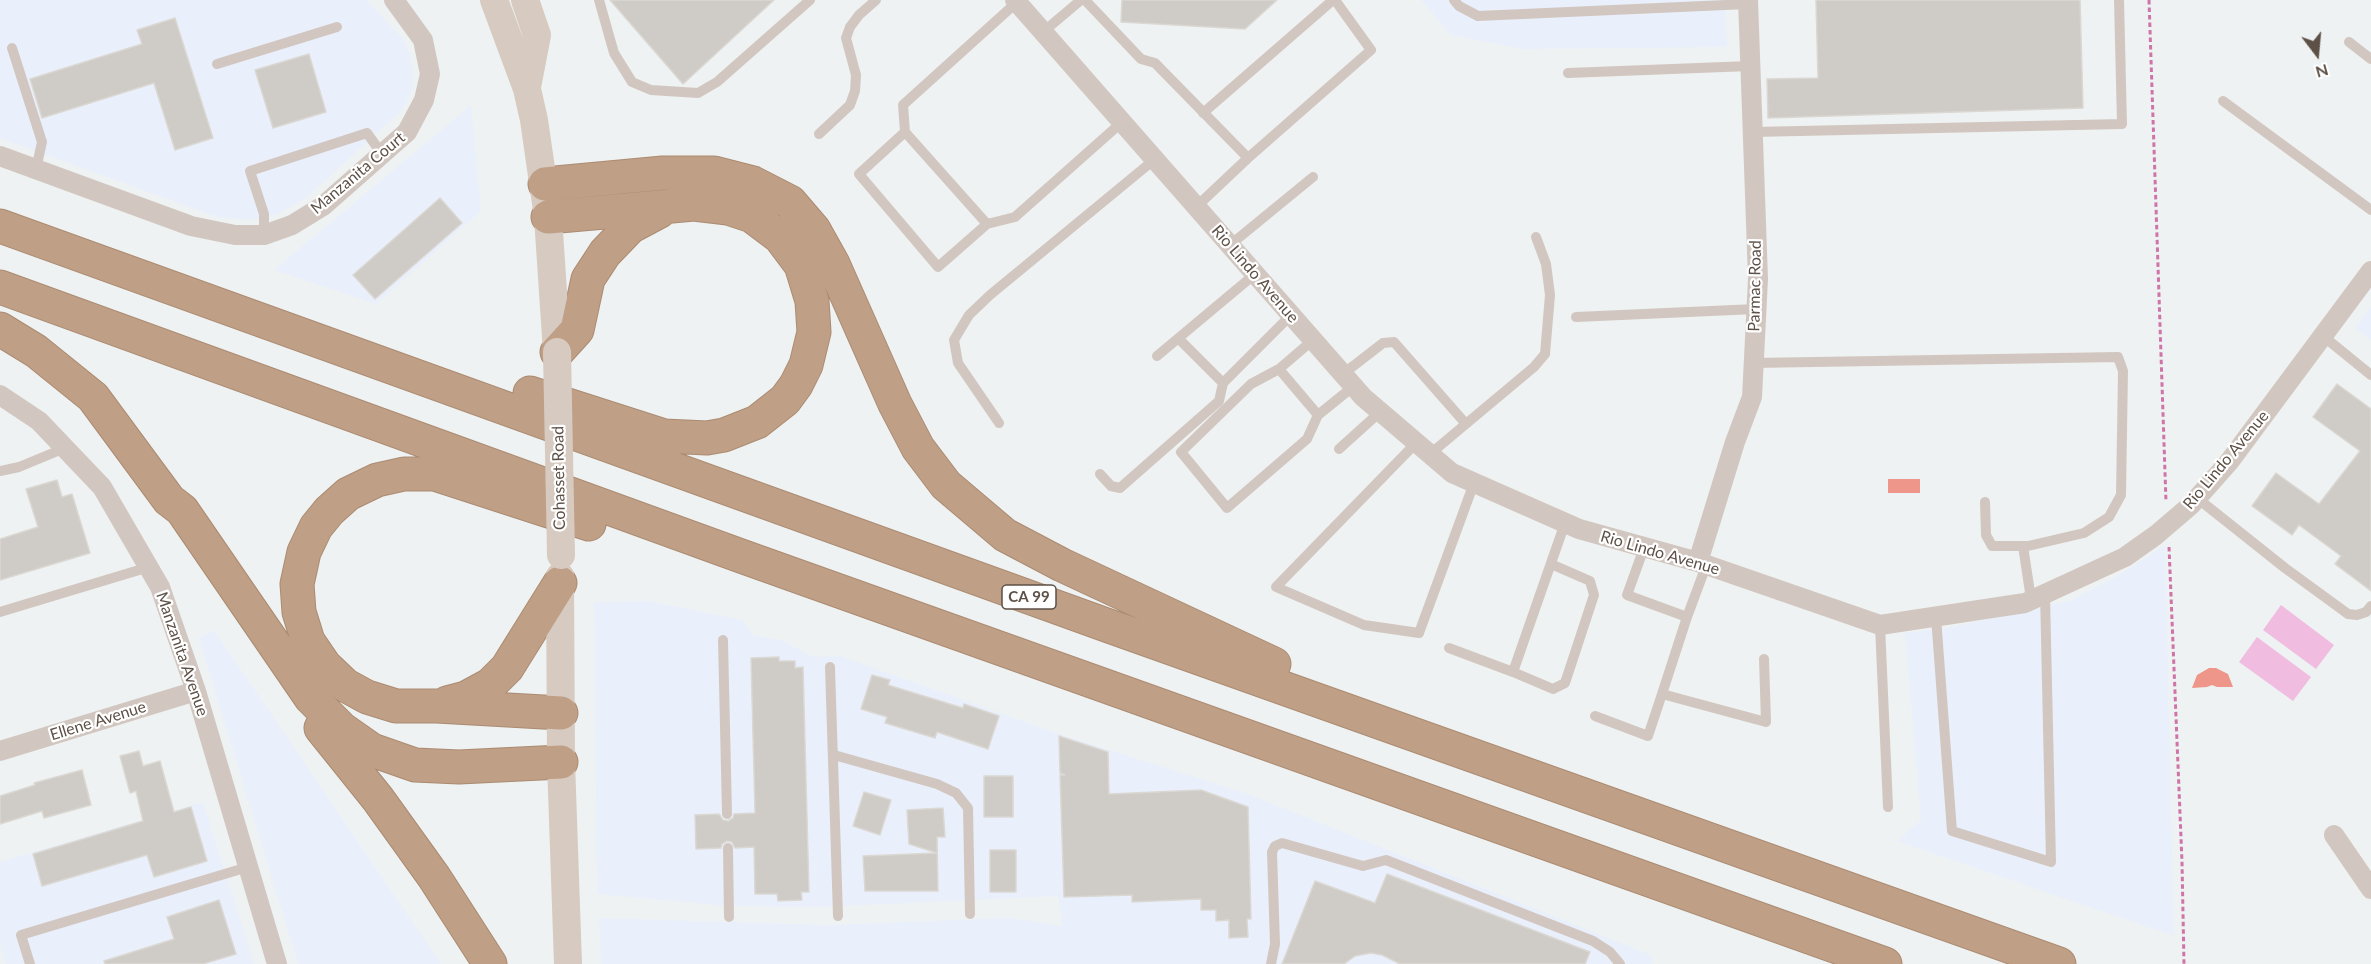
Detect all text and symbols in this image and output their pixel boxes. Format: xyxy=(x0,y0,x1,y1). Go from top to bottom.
north arrow xyxy=(2287,24,2347,84)
text: N xyxy=(2314,61,2331,83)
street label: Manzanita Court xyxy=(307,128,409,218)
street label: Rio Lindo Avenue xyxy=(1207,221,1303,327)
street label: Parmac Road xyxy=(1745,240,1765,332)
street label: Rio Lindo Avenue xyxy=(2179,407,2273,513)
street label: Cohasset Road xyxy=(548,426,570,530)
street label: Rio Lindo Avenue xyxy=(1598,527,1722,579)
road number: CA 99 xyxy=(1002,585,1056,609)
street label: Manzanita Avenue xyxy=(152,589,212,719)
street label: Ellene Avenue xyxy=(48,697,148,745)

